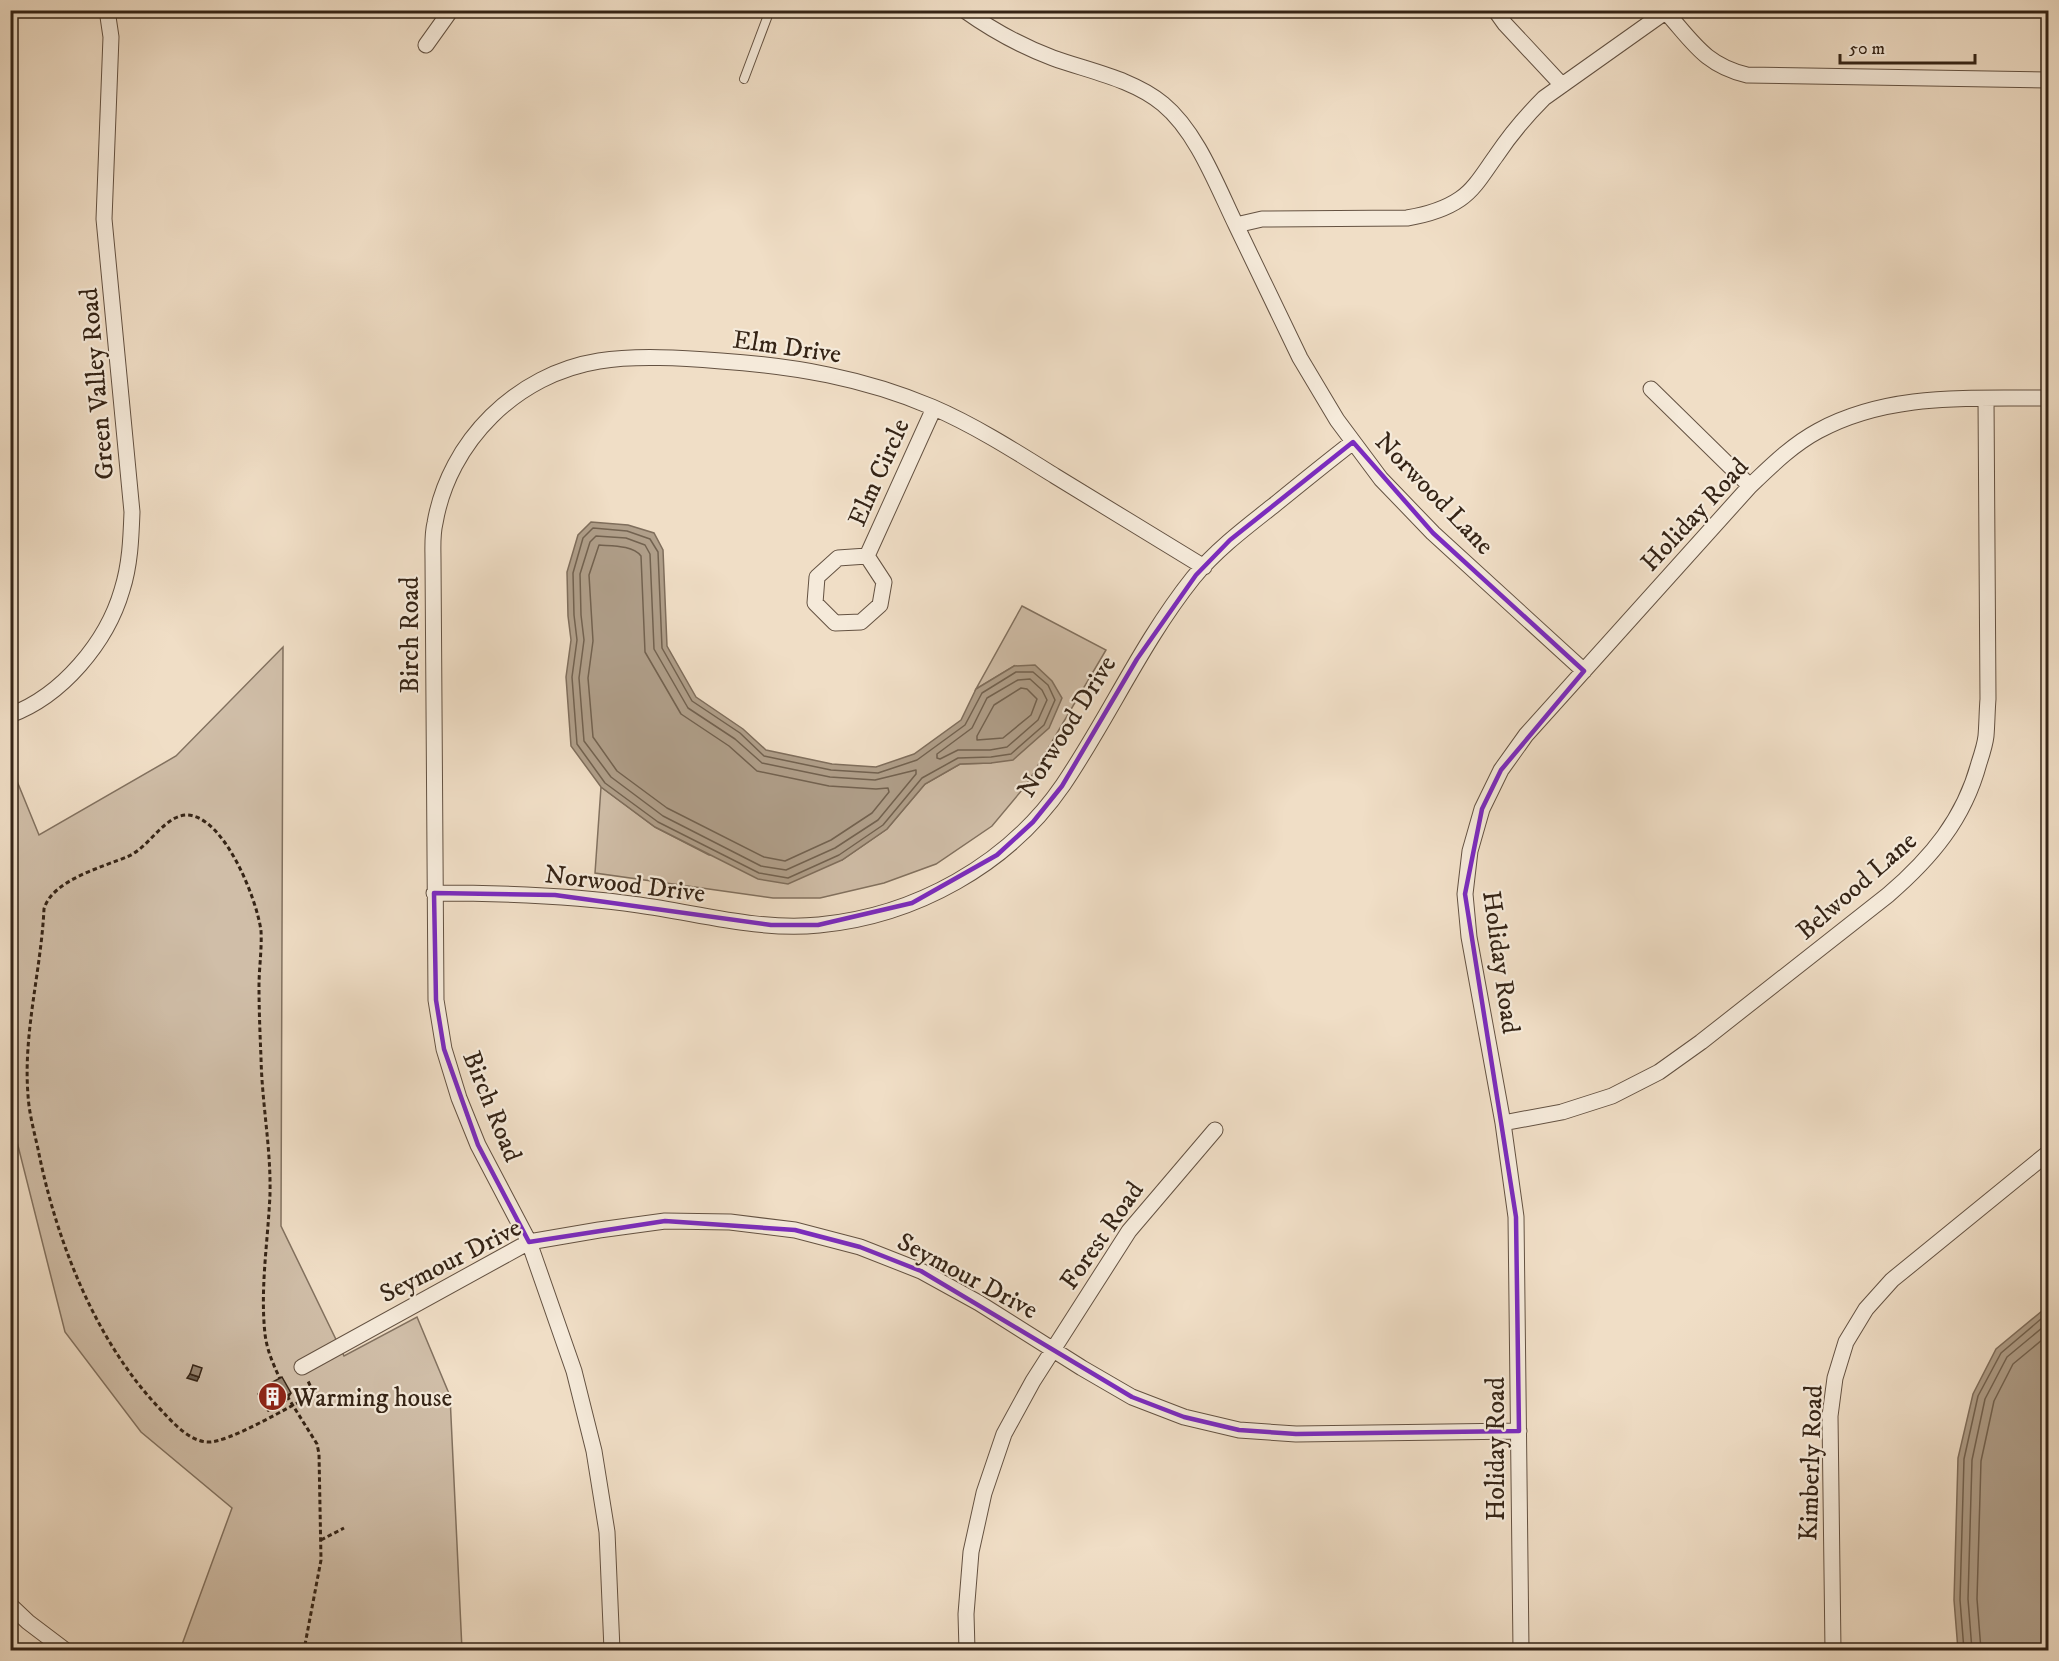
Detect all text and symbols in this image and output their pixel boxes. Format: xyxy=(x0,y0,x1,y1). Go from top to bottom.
scale bar xyxy=(1840,27,1975,65)
text: 50 m xyxy=(1849,38,1885,60)
street label: Green Valley Road xyxy=(73,287,122,481)
street label: Elm Drive xyxy=(730,324,843,371)
street label: Elm Circle xyxy=(841,414,918,532)
street label: Norwood Lane xyxy=(1367,426,1501,562)
street label: Holiday Road xyxy=(1634,451,1756,579)
street label: Birch Road xyxy=(394,577,427,693)
street label: Norwood Drive xyxy=(1010,650,1124,804)
street label: Belwood Lane xyxy=(1790,825,1924,948)
street label: Norwood Drive xyxy=(543,858,707,911)
street label: Holiday Road xyxy=(1474,889,1527,1036)
street label: Birch Road xyxy=(454,1046,529,1167)
street label: Forest Road xyxy=(1053,1175,1151,1296)
street label: Seymour Drive xyxy=(374,1212,527,1311)
street label: Seymour Drive xyxy=(891,1225,1043,1327)
street label: Holiday Road xyxy=(1480,1377,1513,1521)
building icon: Warming house xyxy=(256,1381,288,1413)
place label: Warming house xyxy=(292,1382,452,1415)
street label: Kimberly Road xyxy=(1792,1384,1831,1542)

